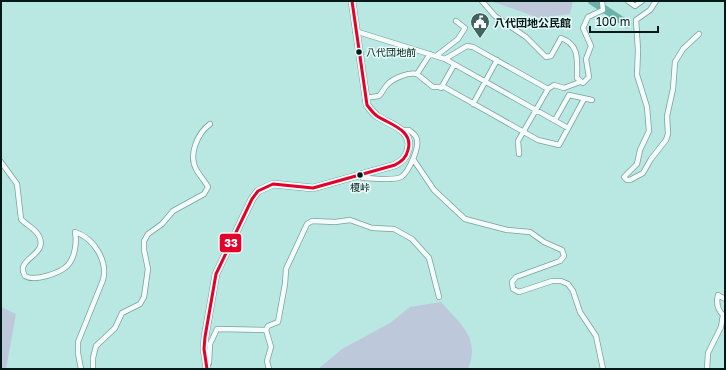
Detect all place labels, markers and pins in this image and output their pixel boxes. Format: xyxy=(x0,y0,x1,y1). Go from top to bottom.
public building icon: 八代団地公民館 xyxy=(469,11,491,39)
place label: 八代団地公民館 xyxy=(494,16,571,29)
place label: 八代団地前 xyxy=(366,46,416,58)
marker: 八代団地前 xyxy=(354,47,364,57)
marker: 榎峠 xyxy=(355,170,365,180)
place label: 榎峠 xyxy=(350,181,370,193)

